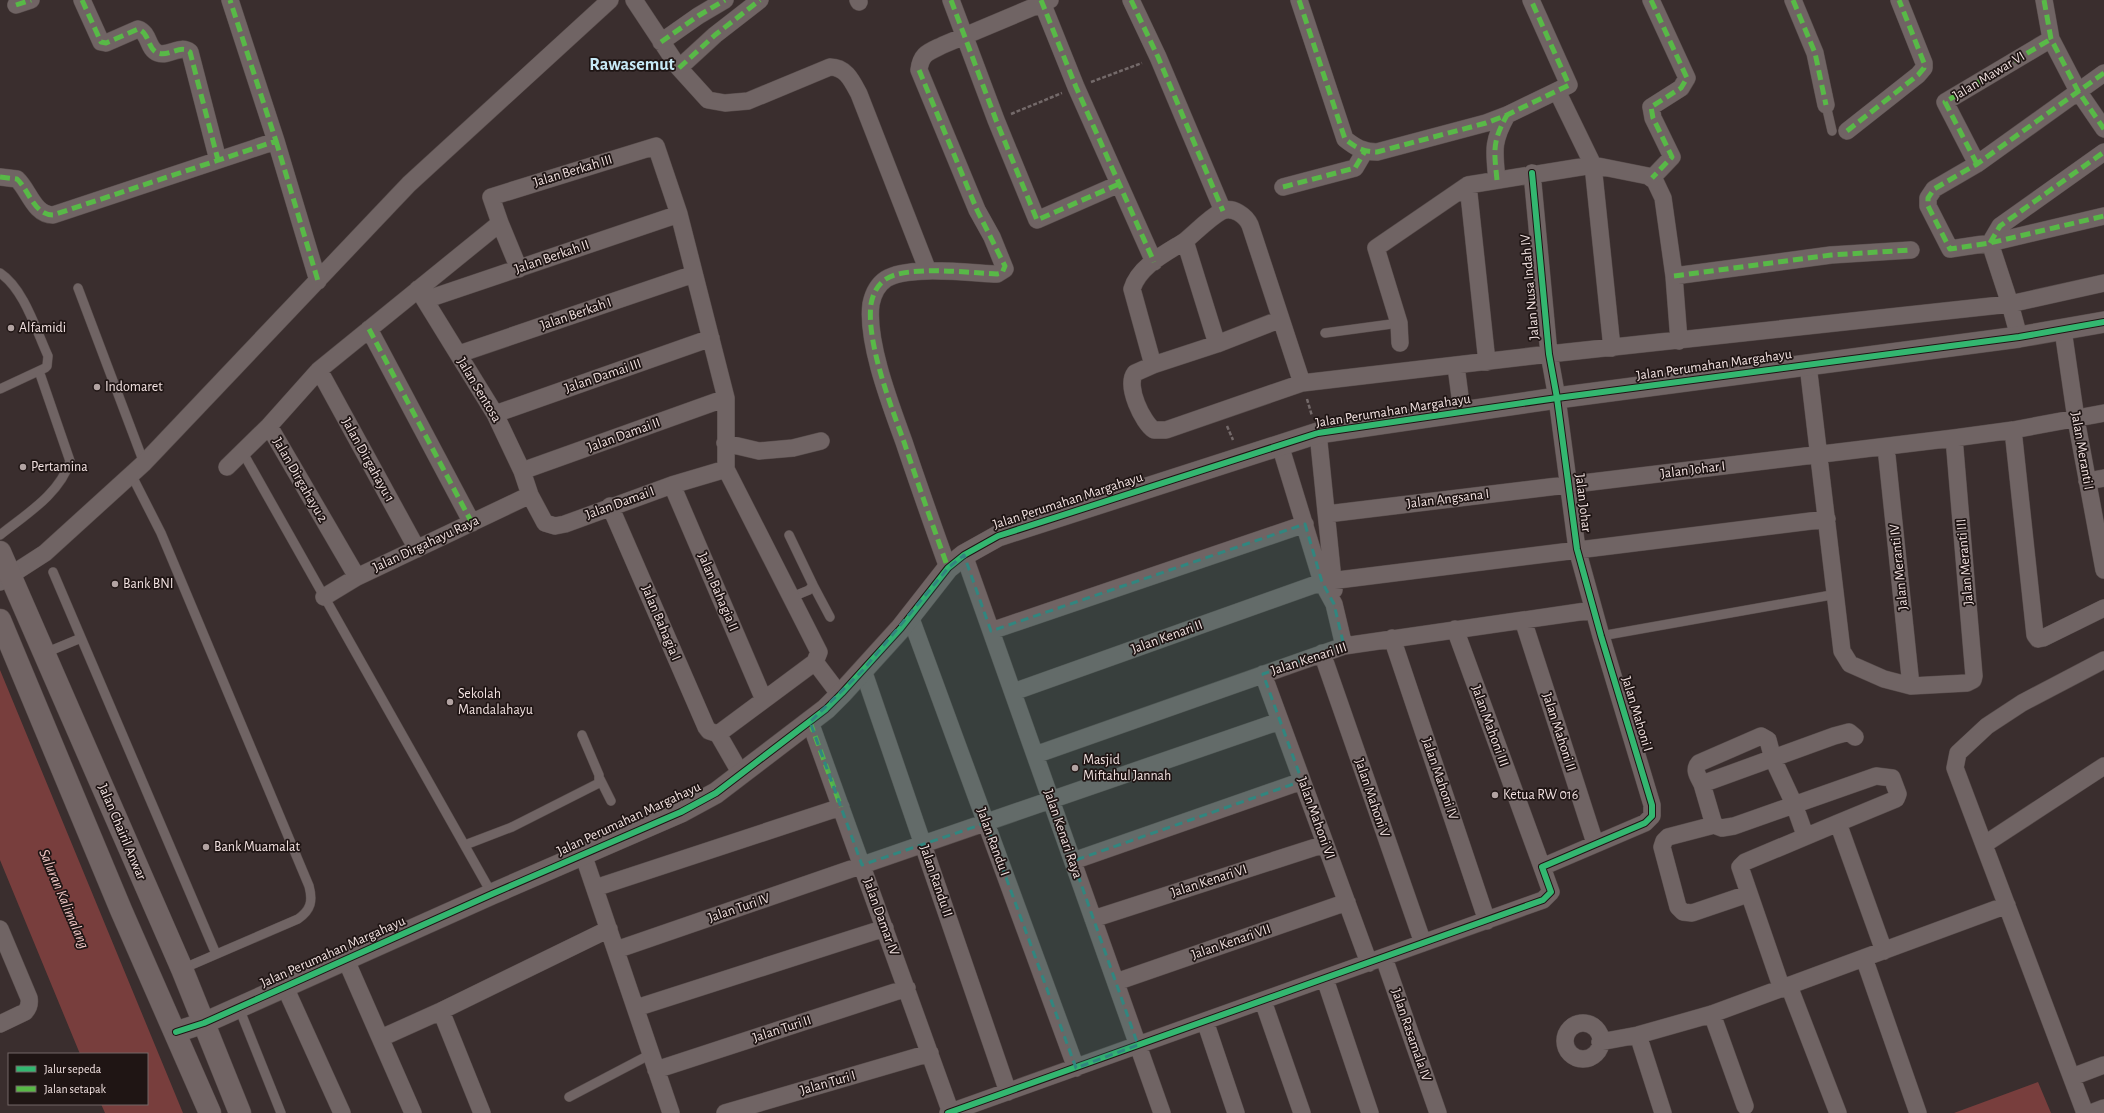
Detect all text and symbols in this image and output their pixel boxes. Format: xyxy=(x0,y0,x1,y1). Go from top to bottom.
street label: Jalan Mawar VI xyxy=(1951,49,2027,103)
district label: Rawasemut xyxy=(589,56,675,74)
street label: Jalan Berkah III xyxy=(532,152,614,190)
street label: Jalan Nusa Indah IV xyxy=(1518,234,1542,340)
street label: Jalan Berkah II xyxy=(513,238,591,276)
street label: Jalan Berkah I xyxy=(539,295,613,333)
place label: Alfamidi xyxy=(19,321,66,335)
marker: Alfamidi xyxy=(6,323,16,333)
street label: Jalan Perumahan Margahayu xyxy=(1635,347,1793,383)
street label: Jalan Sentosa xyxy=(454,355,504,425)
street label: Jalan Damai III xyxy=(563,356,643,396)
place label: Indomaret xyxy=(105,380,163,394)
marker: Indomaret xyxy=(92,382,102,392)
street label: Jalan Perumahan Margahayu xyxy=(1314,392,1472,430)
street label: Jalan Meranti I xyxy=(2068,411,2096,491)
street label: Jalan Damai II xyxy=(586,415,662,455)
street label: Jalan Dirgahayu 1 xyxy=(339,416,397,504)
street label: Jalan Dirgahayu 2 xyxy=(270,435,330,525)
street label: Jalan Johar I xyxy=(1660,459,1726,481)
place label: Pertamina xyxy=(31,460,88,474)
marker: Pertamina xyxy=(18,462,28,472)
street label: Jalan Perumahan Margahayu xyxy=(991,470,1145,532)
street label: Jalan Johar xyxy=(1572,473,1594,534)
street label: Jalan Damai I xyxy=(584,484,656,522)
street label: Jalan Angsana I xyxy=(1406,487,1490,511)
street label: Jalan Dirgahayu Raya xyxy=(371,513,482,575)
street label: Jalan Meranti III xyxy=(1954,518,1976,606)
street label: Jalan Meranti IV xyxy=(1888,523,1910,611)
street label: Jalan Bahagia II xyxy=(695,551,741,633)
place label: Bank BNI xyxy=(123,577,174,591)
marker: Bank BNI xyxy=(110,579,120,589)
street label: Jalan Bahagia I xyxy=(639,583,683,663)
street label: Jalan Kenari II xyxy=(1129,618,1205,656)
street label: Jalan Kenari III xyxy=(1269,640,1349,678)
street label: Jalan Mahoni I xyxy=(1619,675,1655,753)
street label: Jalan Mahoni III xyxy=(1469,683,1511,769)
place label: Sekolah Mandalahayu xyxy=(458,687,533,717)
street label: Jalan Mahoni II xyxy=(1540,691,1578,773)
marker: Sekolah Mandalahayu xyxy=(445,697,455,707)
street label: Jalan Mahoni IV xyxy=(1419,736,1461,822)
place label: Masjid Miftahul Jannah xyxy=(1083,753,1171,783)
street label: Jalan Mahoni V xyxy=(1352,757,1392,839)
marker: Masjid Miftahul Jannah xyxy=(1070,763,1080,773)
street label: Jalan Mahoni VI xyxy=(1295,775,1337,861)
street label: Jalan Perumahan Margahayu xyxy=(555,780,703,858)
street label: Jalan Chairil Anwar xyxy=(95,782,149,883)
street label: Jalan Kenari Raya xyxy=(1041,788,1085,881)
place label: Ketua RW 016 xyxy=(1503,788,1578,802)
marker: Ketua RW 016 xyxy=(1490,790,1500,800)
street label: Jalan Randu I xyxy=(974,806,1012,878)
place label: Bank Muamalat xyxy=(214,840,301,854)
marker: Bank Muamalat xyxy=(201,842,211,852)
street label: Jalan Randu II xyxy=(917,843,955,919)
water label: Saluran Kalimalang xyxy=(36,847,92,951)
street label: Jalan Kenari VI xyxy=(1169,862,1249,900)
street label: Jalan Damar IV xyxy=(861,877,901,958)
street label: Jalan Turi IV xyxy=(706,891,772,925)
street label: Jalan Perumahan Margahayu xyxy=(258,914,408,990)
street label: Jalan Kenari VII xyxy=(1190,922,1272,962)
street label: Jalan Rasamala IV xyxy=(1389,987,1433,1083)
street label: Jalan Turi II xyxy=(751,1013,813,1045)
legend xyxy=(8,1053,148,1105)
text: Jalur sepeda xyxy=(44,1063,102,1075)
street label: Jalan Turi I xyxy=(799,1068,857,1098)
text: Jalan setapak xyxy=(44,1083,107,1095)

